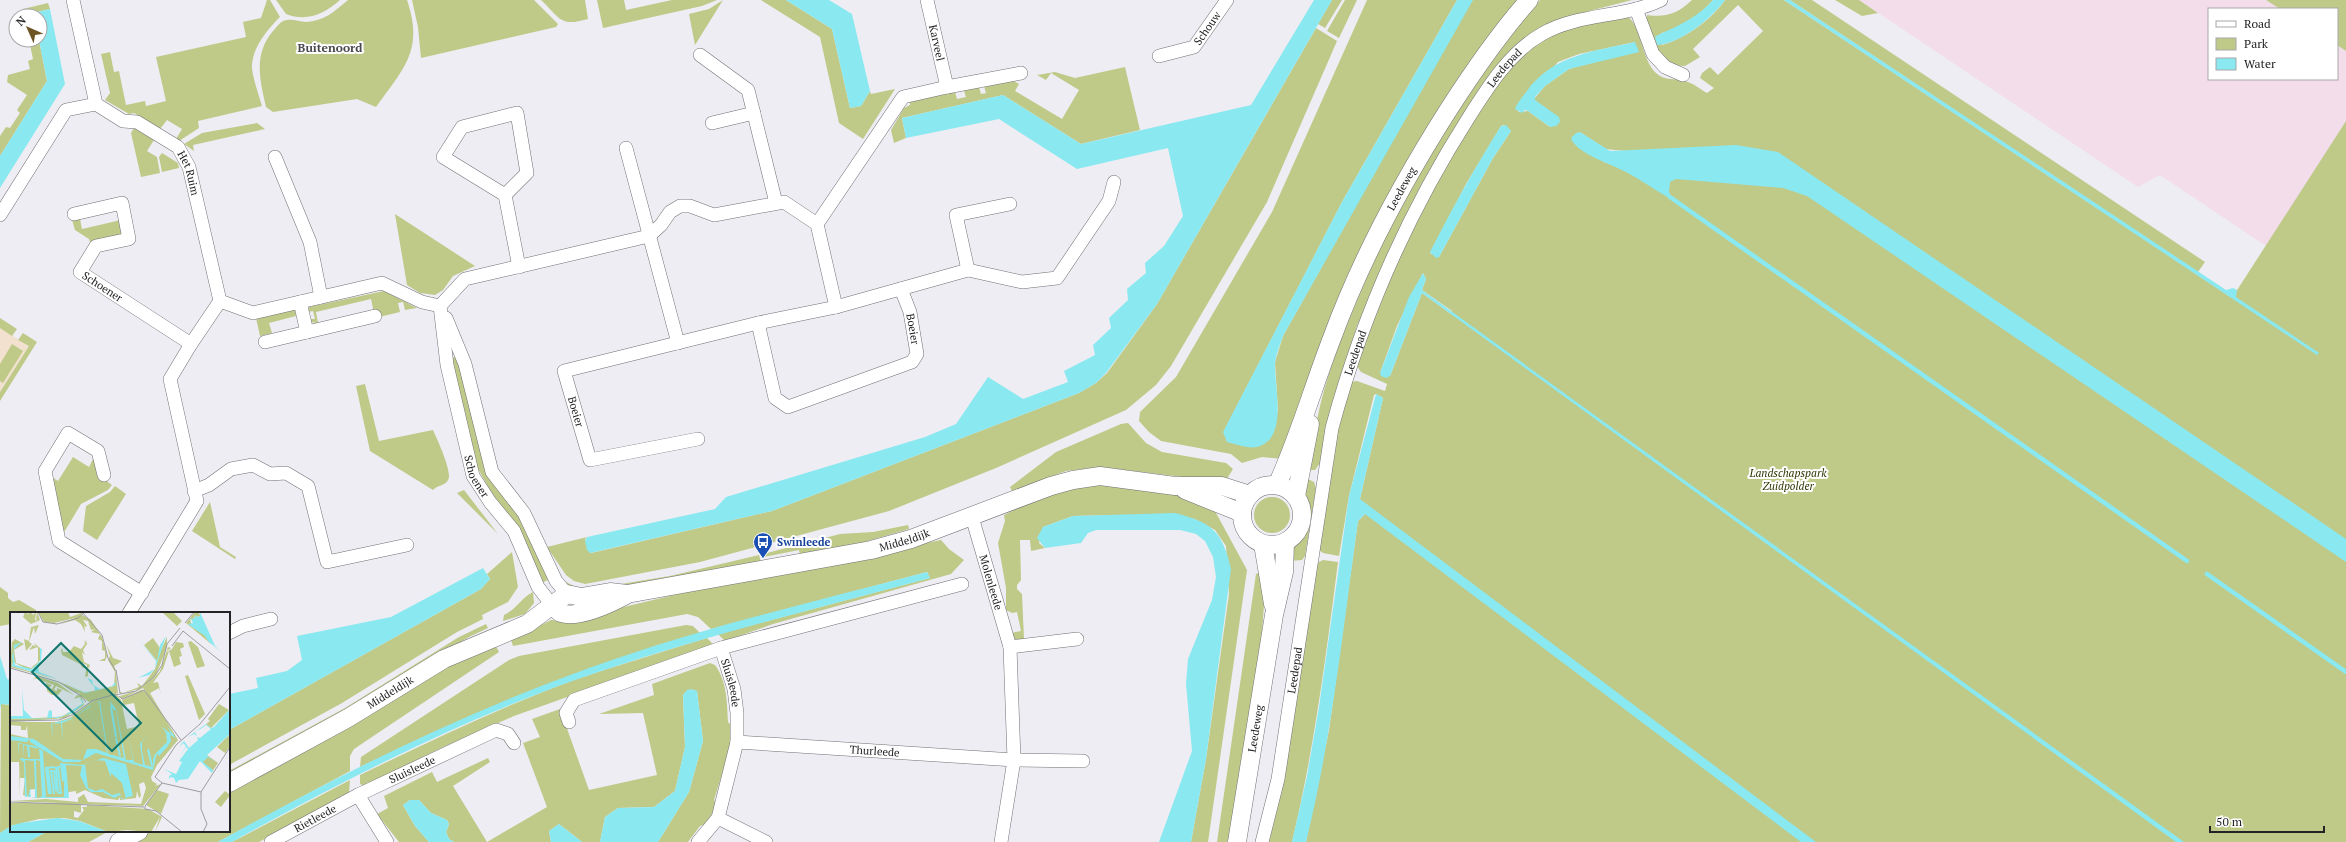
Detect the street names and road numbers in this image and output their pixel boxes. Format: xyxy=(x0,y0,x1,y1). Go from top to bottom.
street label: Schouw xyxy=(1191,8,1224,48)
street label: Karveel xyxy=(926,23,948,62)
street label: Leedepad xyxy=(1484,45,1525,90)
street label: Het Ruim xyxy=(174,148,202,197)
street label: Leedeweg xyxy=(1384,164,1419,213)
street label: Schoener xyxy=(80,268,126,305)
street label: Boeier xyxy=(903,312,923,346)
street label: Leedepad xyxy=(1341,328,1370,377)
street label: Boeier xyxy=(565,395,587,429)
street label: Schoener xyxy=(461,454,493,501)
street label: Middeldijk xyxy=(878,525,932,554)
street label: Molenleede xyxy=(976,553,1006,612)
street label: Leedepad xyxy=(1284,646,1305,694)
street label: Sluisleede xyxy=(718,657,743,708)
street label: Middeldijk xyxy=(364,672,416,712)
street label: Leedeweg xyxy=(1245,703,1266,753)
street label: Thurleede xyxy=(849,742,901,760)
street label: Sluisleede xyxy=(387,752,438,786)
street label: Rietleede xyxy=(291,801,339,835)

